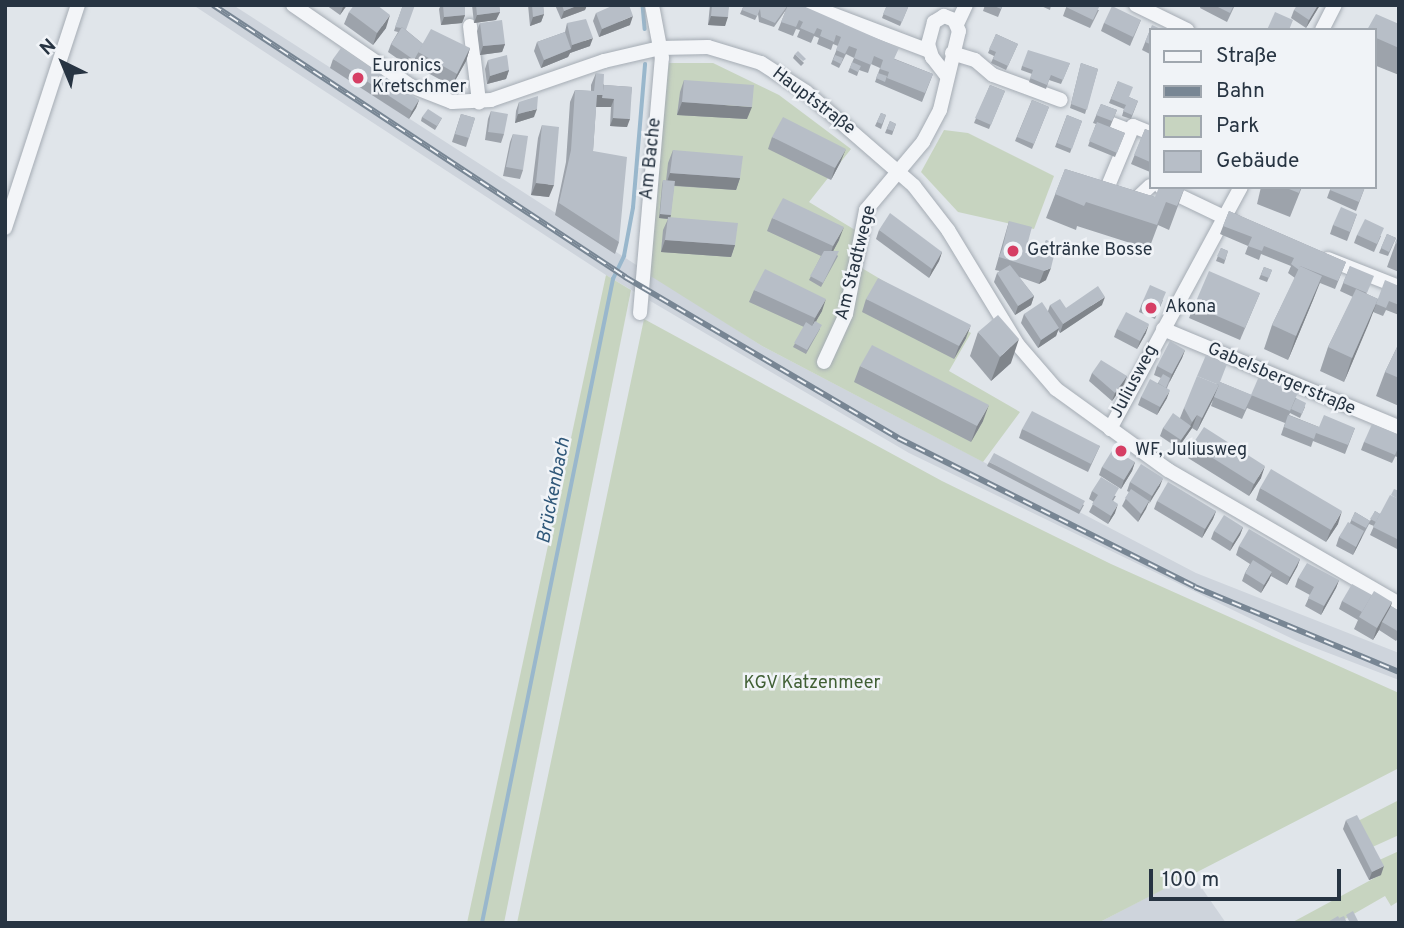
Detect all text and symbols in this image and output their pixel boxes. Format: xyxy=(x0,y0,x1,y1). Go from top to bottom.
north arrow xyxy=(28,28,98,98)
legend xyxy=(1148,28,1376,189)
text: N xyxy=(36,34,62,61)
text: Straße xyxy=(1216,43,1277,70)
place label: Euronics Kretschmer xyxy=(372,57,467,100)
street label: Hauptstraße xyxy=(767,64,859,140)
marker: Euronics Kretschmer xyxy=(350,70,366,86)
text: Bahn xyxy=(1216,78,1265,105)
text: Park xyxy=(1216,113,1259,140)
street label: Am Bache xyxy=(637,117,667,201)
text: Gebäude xyxy=(1216,148,1299,175)
street label: Am Stadtwege xyxy=(832,203,882,323)
place label: Getränke Bosse xyxy=(1027,240,1152,262)
marker: Getränke Bosse xyxy=(1005,243,1021,259)
place label: Akona xyxy=(1165,297,1216,319)
marker: Akona xyxy=(1143,300,1159,316)
street label: Gabelsbergerstraße xyxy=(1204,339,1358,421)
street label: Juliusweg xyxy=(1107,341,1163,423)
water label: Brückenbach xyxy=(534,436,576,546)
place label: WF, Juliusweg xyxy=(1135,440,1247,462)
marker: WF, Juliusweg xyxy=(1113,443,1129,459)
park label: KGV Katzenmeer xyxy=(743,673,881,695)
scale bar xyxy=(1152,855,1344,899)
text: 100 m xyxy=(1162,867,1219,894)

